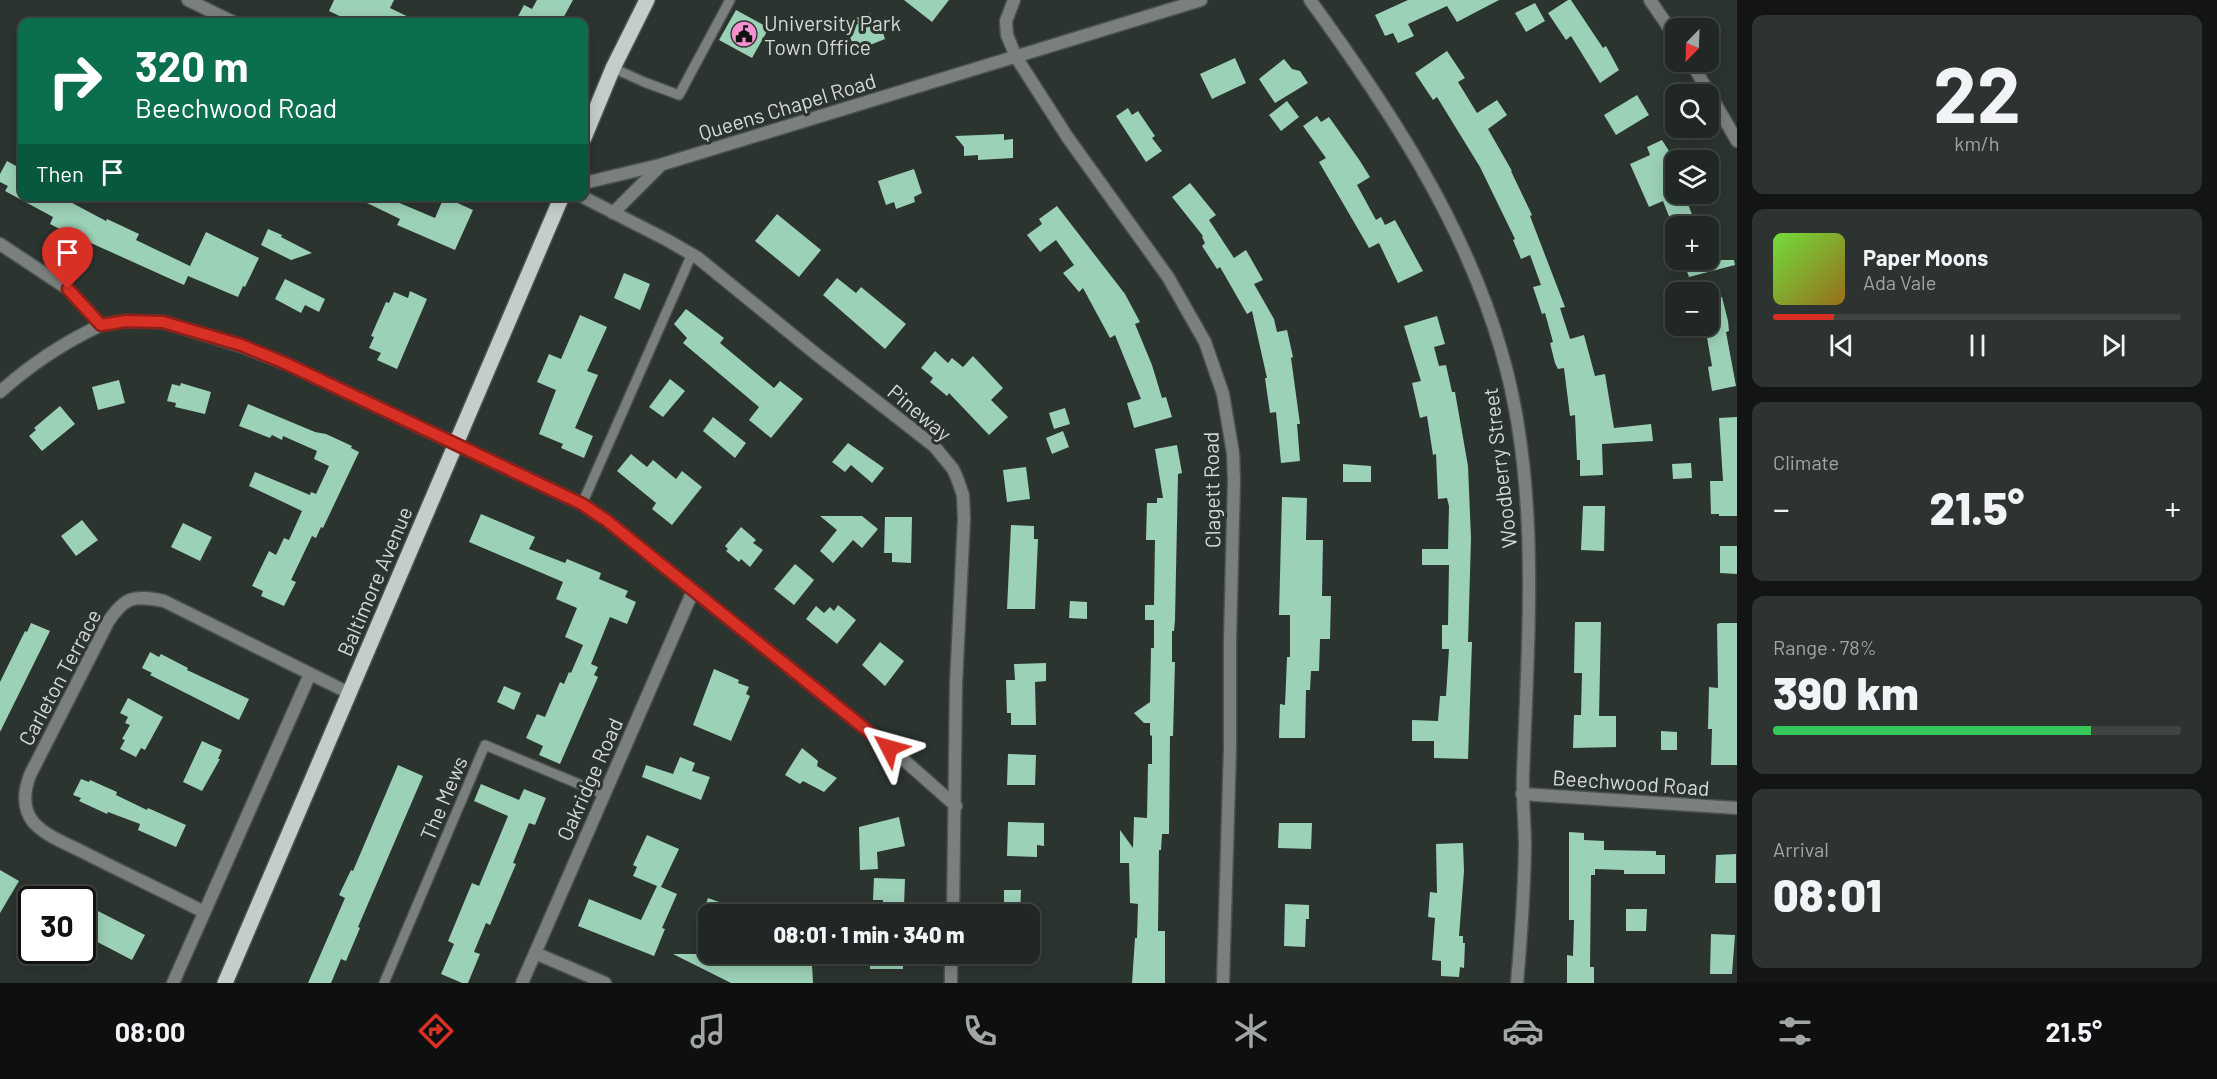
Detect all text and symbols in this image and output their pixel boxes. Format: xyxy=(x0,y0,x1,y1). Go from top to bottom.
place label: University Park Town Office xyxy=(764,10,901,59)
north arrow xyxy=(1665,18,1719,72)
map controls xyxy=(1665,18,1719,336)
public building icon: University Park Town Office xyxy=(729,19,759,49)
text: 320 m xyxy=(135,40,249,90)
icon: right xyxy=(36,42,114,120)
text: 22 xyxy=(1933,45,2021,139)
street label: Queens Chapel Road xyxy=(695,67,879,145)
button: search xyxy=(1665,84,1719,138)
text: Beechwood Road xyxy=(135,91,337,123)
text: km/h xyxy=(1954,131,2000,155)
button: layers xyxy=(1665,150,1719,204)
icon: arrive xyxy=(96,156,129,189)
text: Then xyxy=(36,160,84,186)
button: + xyxy=(1665,216,1719,270)
pin xyxy=(42,227,93,289)
icon: arrive xyxy=(51,236,84,269)
text: Paper Moons xyxy=(1863,244,1988,270)
text: Ada Vale xyxy=(1863,270,1936,294)
button: − xyxy=(1665,282,1719,336)
icon: previous xyxy=(1825,329,1858,362)
icon: pause xyxy=(1961,329,1994,362)
icon: next xyxy=(2097,329,2130,362)
street label: Pineway xyxy=(883,378,957,446)
street label: Woodberry Street xyxy=(1477,386,1521,550)
street label: Clagett Road xyxy=(1197,432,1225,548)
text: Climate xyxy=(1773,450,1839,474)
text: 21.5° xyxy=(1930,480,2024,534)
text: − xyxy=(1773,488,1790,528)
text: + xyxy=(2165,488,2181,528)
street label: Baltimore Avenue xyxy=(331,503,417,659)
street label: Carleton Terrace xyxy=(13,605,105,749)
text: Range · 78% xyxy=(1773,635,1877,659)
text: 390 km xyxy=(1773,665,1919,719)
street label: Oakridge Road xyxy=(551,714,627,844)
position arrow xyxy=(857,716,921,780)
street label: The Mews xyxy=(414,752,472,844)
street label: Beechwood Road xyxy=(1552,764,1710,800)
text: Arrival xyxy=(1773,837,1829,861)
text: 08:01 xyxy=(1773,867,1882,921)
speed limit sign: 30 xyxy=(18,886,96,964)
text: 08:01 · 1 min · 340 m xyxy=(773,921,965,947)
icon: directions xyxy=(415,1010,457,1052)
icon: music xyxy=(687,1010,729,1052)
icon: phone xyxy=(959,1010,1001,1052)
icon: climate xyxy=(1230,1010,1272,1052)
icon: car xyxy=(1502,1010,1544,1052)
icon: filters xyxy=(1774,1010,1816,1052)
text: 08:00 xyxy=(115,1015,185,1047)
text: 21.5° xyxy=(2046,1015,2102,1047)

